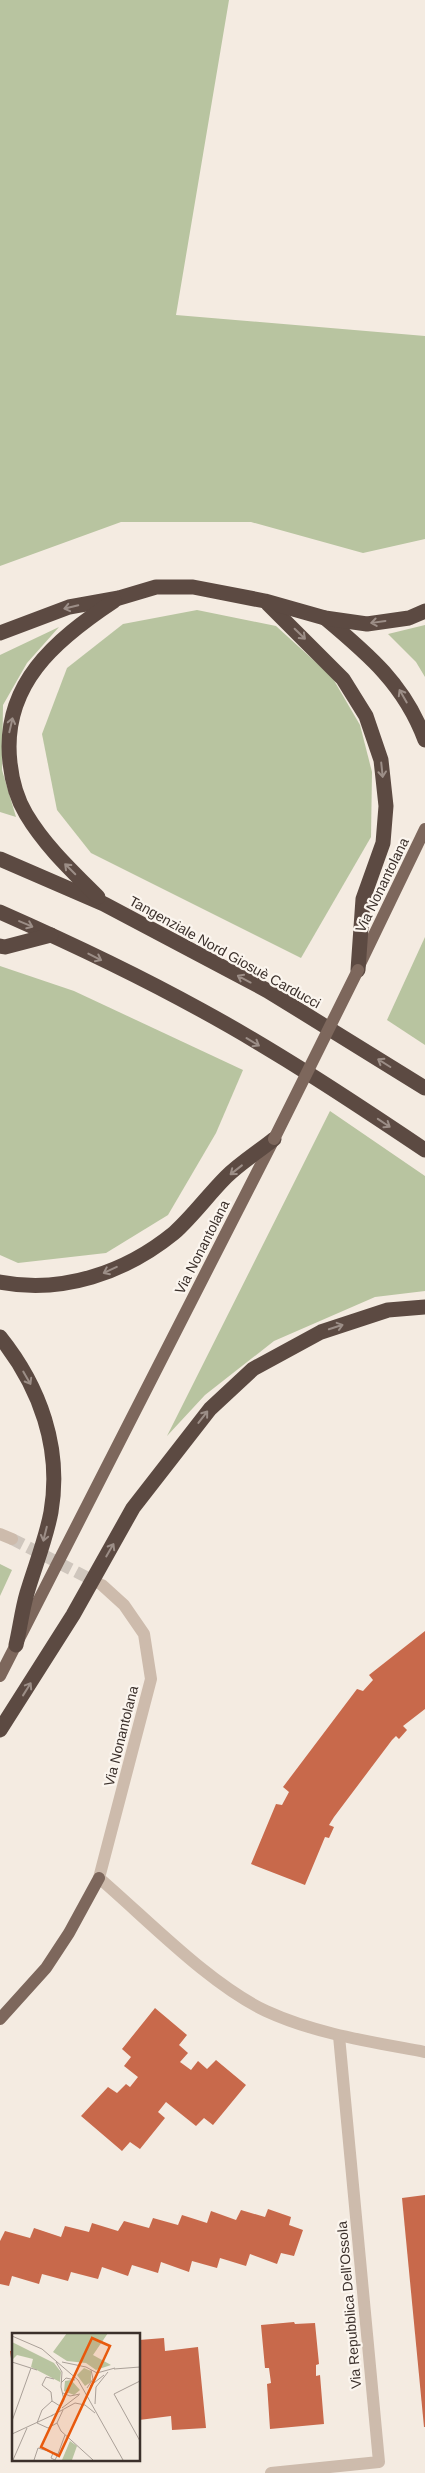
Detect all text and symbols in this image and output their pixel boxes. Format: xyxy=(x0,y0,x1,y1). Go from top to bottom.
one-way arrow xyxy=(64,603,80,612)
one-way arrow xyxy=(370,617,386,627)
one-way arrow xyxy=(294,628,306,640)
one-way arrow xyxy=(398,689,408,704)
one-way arrow xyxy=(7,718,16,734)
one-way arrow xyxy=(377,762,387,778)
street label: Via Nonantolana xyxy=(352,835,412,935)
one-way arrow xyxy=(64,863,76,875)
street label: Tangenziale Nord Giosuè Carducci xyxy=(127,893,323,1011)
one-way arrow xyxy=(18,919,33,929)
one-way arrow xyxy=(87,953,102,962)
one-way arrow xyxy=(237,974,252,984)
one-way arrow xyxy=(246,1037,260,1047)
one-way arrow xyxy=(377,1057,391,1067)
one-way arrow xyxy=(376,1118,390,1128)
one-way arrow xyxy=(229,1164,242,1175)
street label: Via Nonantolana xyxy=(171,1197,233,1297)
one-way arrow xyxy=(103,1266,118,1275)
one-way arrow xyxy=(328,1322,343,1331)
one-way arrow xyxy=(23,1370,33,1384)
one-way arrow xyxy=(198,1411,209,1424)
one-way arrow xyxy=(40,1526,49,1542)
one-way arrow xyxy=(105,1542,115,1557)
one-way arrow xyxy=(22,1683,32,1697)
street label: Via Nonantolana xyxy=(101,1684,141,1788)
street label: Via Repubblica Dell'Ossola xyxy=(334,2220,364,2389)
inset map xyxy=(12,2333,140,2460)

